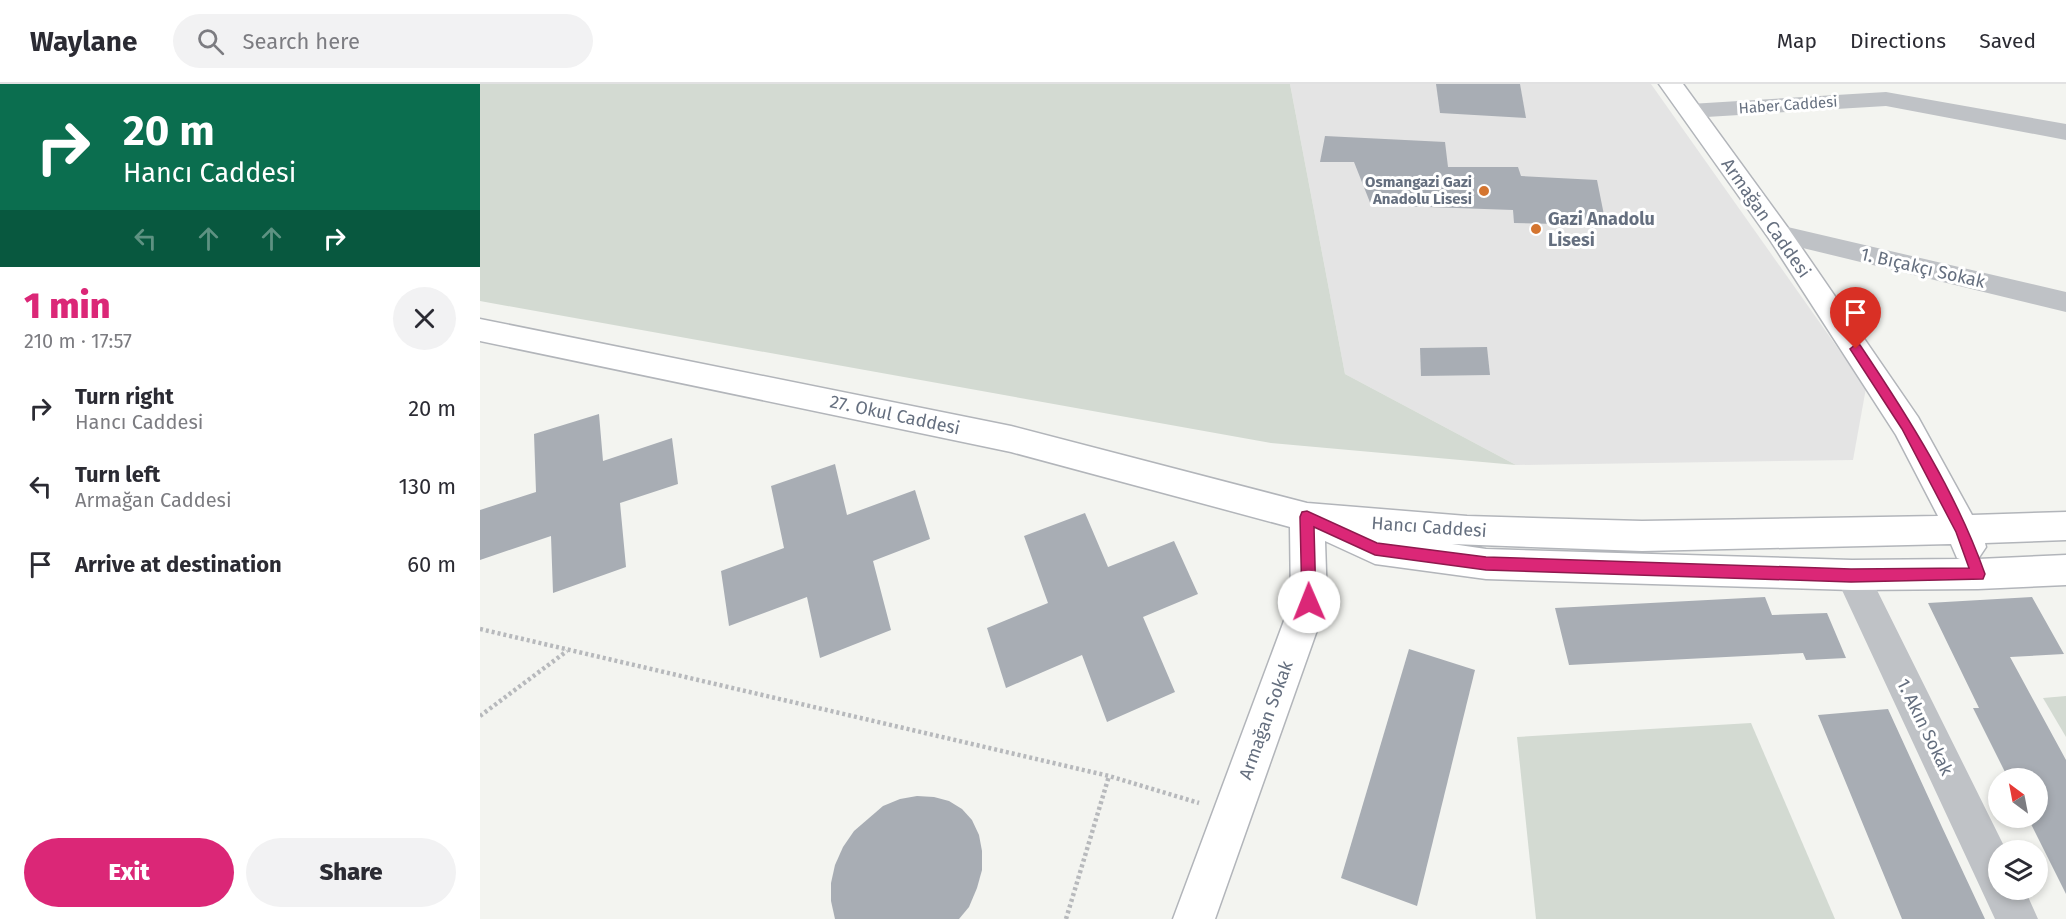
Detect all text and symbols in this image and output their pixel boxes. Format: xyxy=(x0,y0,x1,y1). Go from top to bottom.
search box xyxy=(173,14,593,68)
text: Waylane xyxy=(30,25,137,58)
icon: search xyxy=(194,25,227,58)
text: Search here xyxy=(242,28,360,55)
text: Map xyxy=(1777,28,1817,54)
text: Directions xyxy=(1850,28,1946,54)
text: Saved xyxy=(1979,28,2036,54)
street label: Haber Caddesi xyxy=(1738,93,1838,117)
text: 20 m xyxy=(123,106,215,156)
icon: right xyxy=(24,108,102,186)
street label: Armağan Caddesi xyxy=(1717,154,1815,282)
text: Hancı Caddesi xyxy=(123,157,296,189)
place label: Osmangazi Gazi Anadolu Lisesi xyxy=(1365,173,1472,208)
marker: Osmangazi Gazi Anadolu Lisesi xyxy=(1477,184,1491,198)
place label: Gazi Anadolu Lisesi xyxy=(1548,208,1655,251)
icon: left xyxy=(129,222,162,255)
icon: ahead xyxy=(192,222,225,255)
icon: ahead xyxy=(255,222,288,255)
icon: right xyxy=(318,222,351,255)
marker: Gazi Anadolu Lisesi xyxy=(1529,222,1543,236)
street label: 1. Bıçakçı Sokak xyxy=(1859,243,1988,293)
text: 1 min xyxy=(24,284,110,328)
button: close xyxy=(393,287,456,350)
pin xyxy=(1830,287,1881,349)
icon: arrive xyxy=(1839,296,1872,329)
text: 210 m · 17:57 xyxy=(24,329,132,353)
text: Turn right xyxy=(75,383,174,410)
street label: 27. Okul Caddesi xyxy=(828,390,962,440)
icon: right xyxy=(24,392,57,425)
text: 20 m xyxy=(408,395,456,422)
text: Hancı Caddesi xyxy=(75,410,203,434)
text: Turn left xyxy=(75,461,160,488)
icon: left xyxy=(24,470,57,503)
text: 130 m xyxy=(399,473,456,500)
text: Armağan Caddesi xyxy=(75,488,232,512)
street label: Hancı Caddesi xyxy=(1371,512,1487,542)
icon: arrive xyxy=(24,548,57,581)
text: Arrive at destination xyxy=(75,551,282,578)
text: 60 m xyxy=(407,551,456,578)
position arrow xyxy=(1277,570,1341,634)
street label: Armağan Sokak xyxy=(1234,657,1298,782)
street label: 1. Akın Sokak xyxy=(1892,675,1958,780)
north arrow xyxy=(1988,768,2048,828)
map controls xyxy=(1988,768,2048,900)
button: Exit xyxy=(24,838,234,907)
button: Share xyxy=(246,838,456,907)
button: layers xyxy=(1988,840,2048,900)

